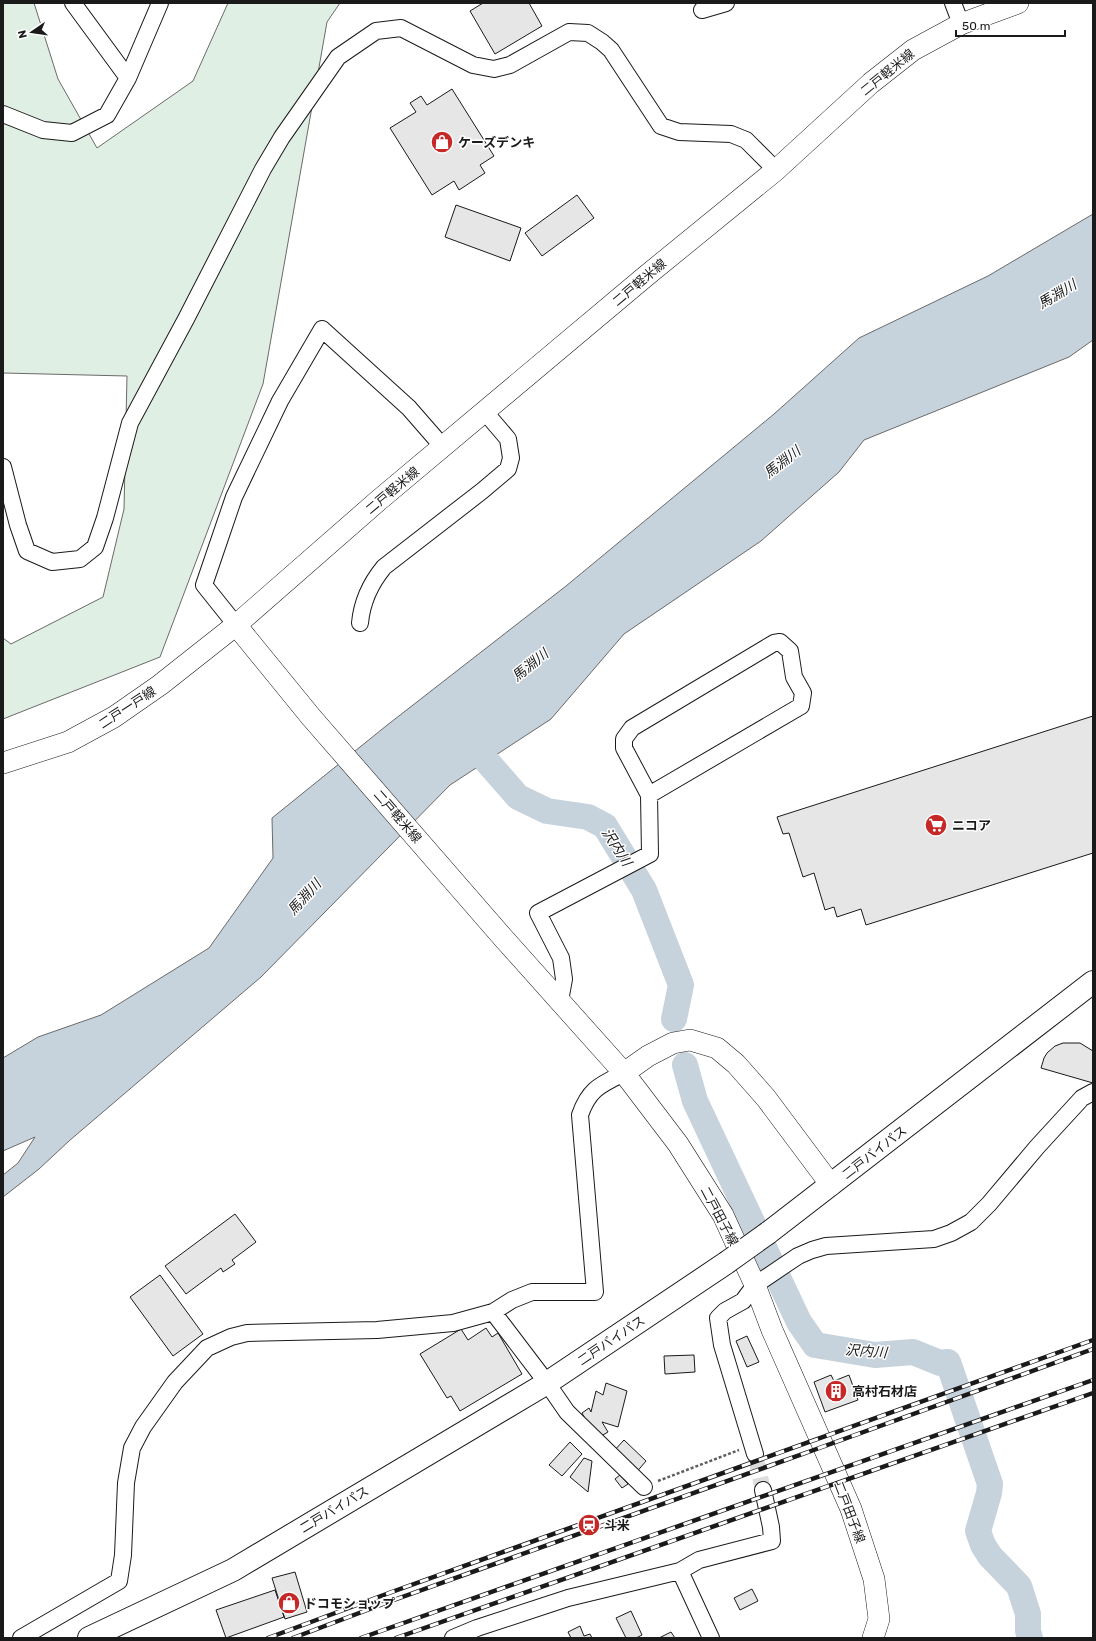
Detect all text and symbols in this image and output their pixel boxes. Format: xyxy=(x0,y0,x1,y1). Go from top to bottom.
north arrow xyxy=(12,12,52,52)
scale bar xyxy=(956,12,1065,38)
text: 50 m xyxy=(962,19,990,33)
text: N xyxy=(16,29,30,39)
street label: 二戸軽米線 xyxy=(857,46,917,99)
shop icon: ケーズデンキ xyxy=(429,129,455,155)
place label: ケーズデンキ xyxy=(458,135,535,150)
street label: 二戸軽米線 xyxy=(610,256,669,309)
water label: 馬淵川 xyxy=(1035,275,1081,313)
water label: 馬淵川 xyxy=(761,442,806,482)
street label: 二戸軽米線 xyxy=(363,464,422,517)
water label: 馬淵川 xyxy=(509,644,554,685)
street label: 二戸一戸線 xyxy=(96,683,159,731)
street label: 二戸軽米線 xyxy=(371,787,425,846)
supermarket icon: ニコア xyxy=(923,812,949,838)
place label: ニコア xyxy=(952,818,991,833)
water label: 沢内川 xyxy=(598,825,636,871)
water label: 馬淵川 xyxy=(284,875,326,919)
street label: 二戸バイパス xyxy=(839,1123,910,1182)
street label: 二戸田子線 xyxy=(698,1184,741,1248)
street label: 二戸バイパス xyxy=(575,1312,648,1368)
water label: 沢内川 xyxy=(844,1342,890,1362)
building icon: 高村石材店 xyxy=(823,1378,849,1404)
place label: 高村石材店 xyxy=(852,1384,917,1399)
street label: 二戸田子線 xyxy=(831,1479,868,1545)
street label: 二戸バイパス xyxy=(297,1483,371,1536)
station icon: 斗米 xyxy=(576,1512,602,1538)
place label: 斗米 xyxy=(604,1518,630,1533)
shop icon: ドコモショップ xyxy=(276,1590,302,1616)
place label: ドコモショップ xyxy=(304,1596,395,1611)

